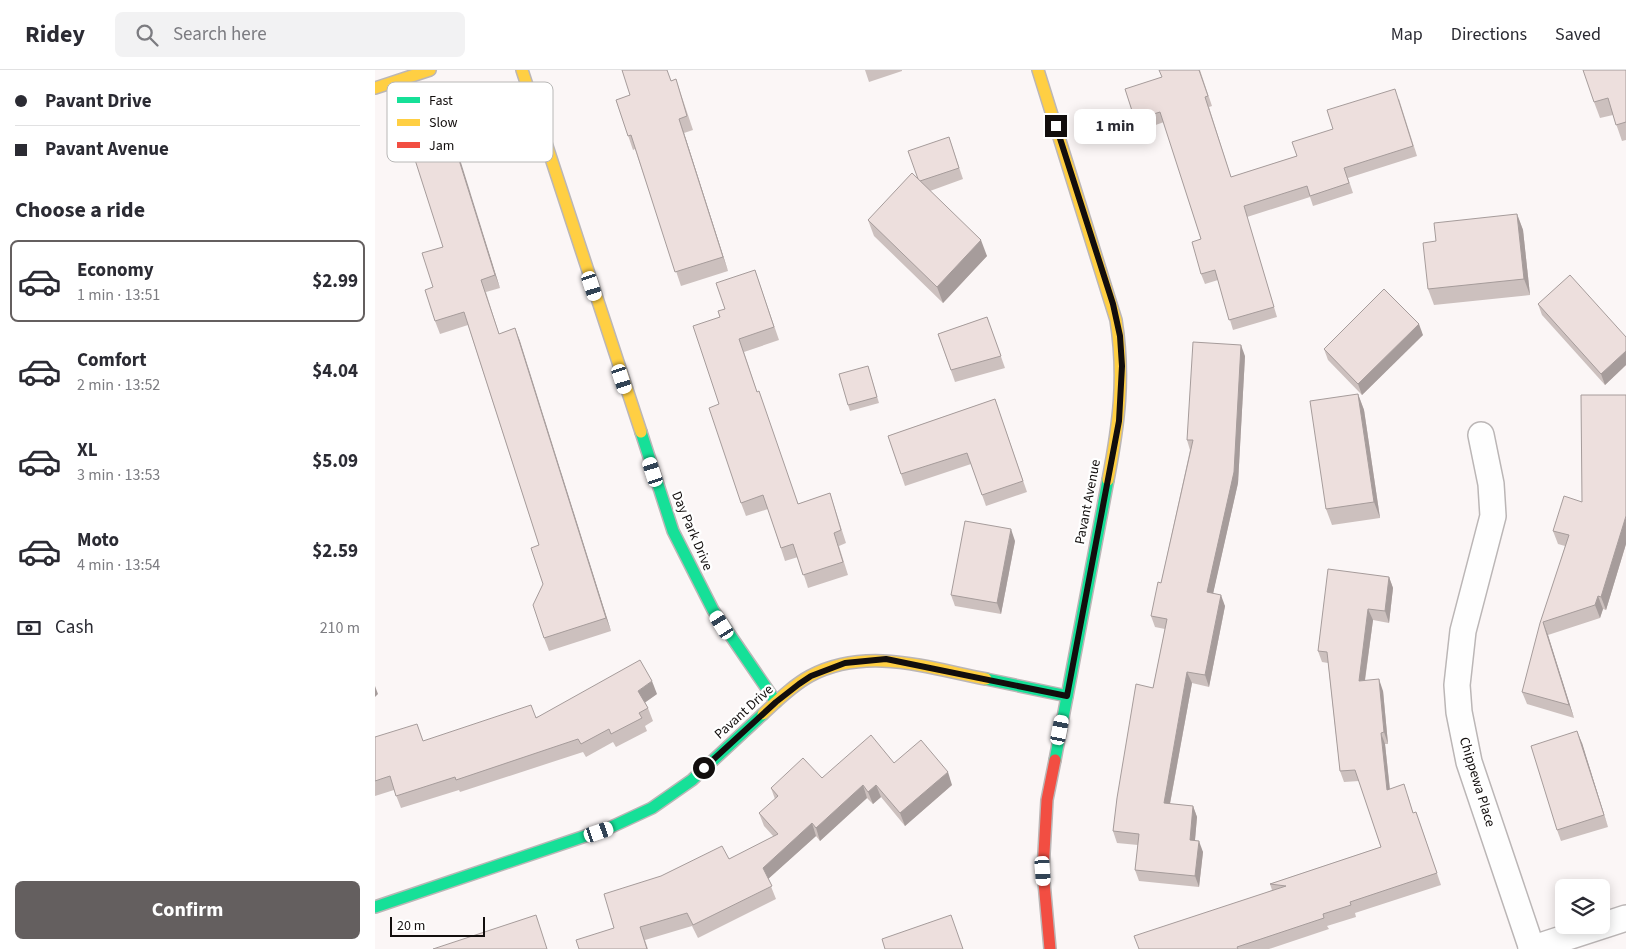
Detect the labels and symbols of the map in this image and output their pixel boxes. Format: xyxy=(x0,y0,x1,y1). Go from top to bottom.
legend xyxy=(387,82,553,162)
text: Fast xyxy=(429,91,453,111)
callout: 1 min xyxy=(1073,108,1156,144)
text: Slow xyxy=(429,113,458,133)
route end xyxy=(1045,115,1067,137)
text: Jam xyxy=(429,136,454,156)
car xyxy=(580,269,603,303)
car xyxy=(610,362,633,396)
car xyxy=(641,455,664,489)
street label: Pavant Avenue xyxy=(1070,458,1106,546)
street label: Day Park Drive xyxy=(666,488,718,574)
car xyxy=(707,608,736,642)
street label: Pavant Drive xyxy=(710,680,778,744)
car xyxy=(1049,714,1070,746)
street label: Chippewa Place xyxy=(1454,735,1500,829)
route start xyxy=(693,757,715,779)
car xyxy=(582,820,615,844)
car xyxy=(1034,856,1051,886)
scale bar xyxy=(390,914,485,937)

